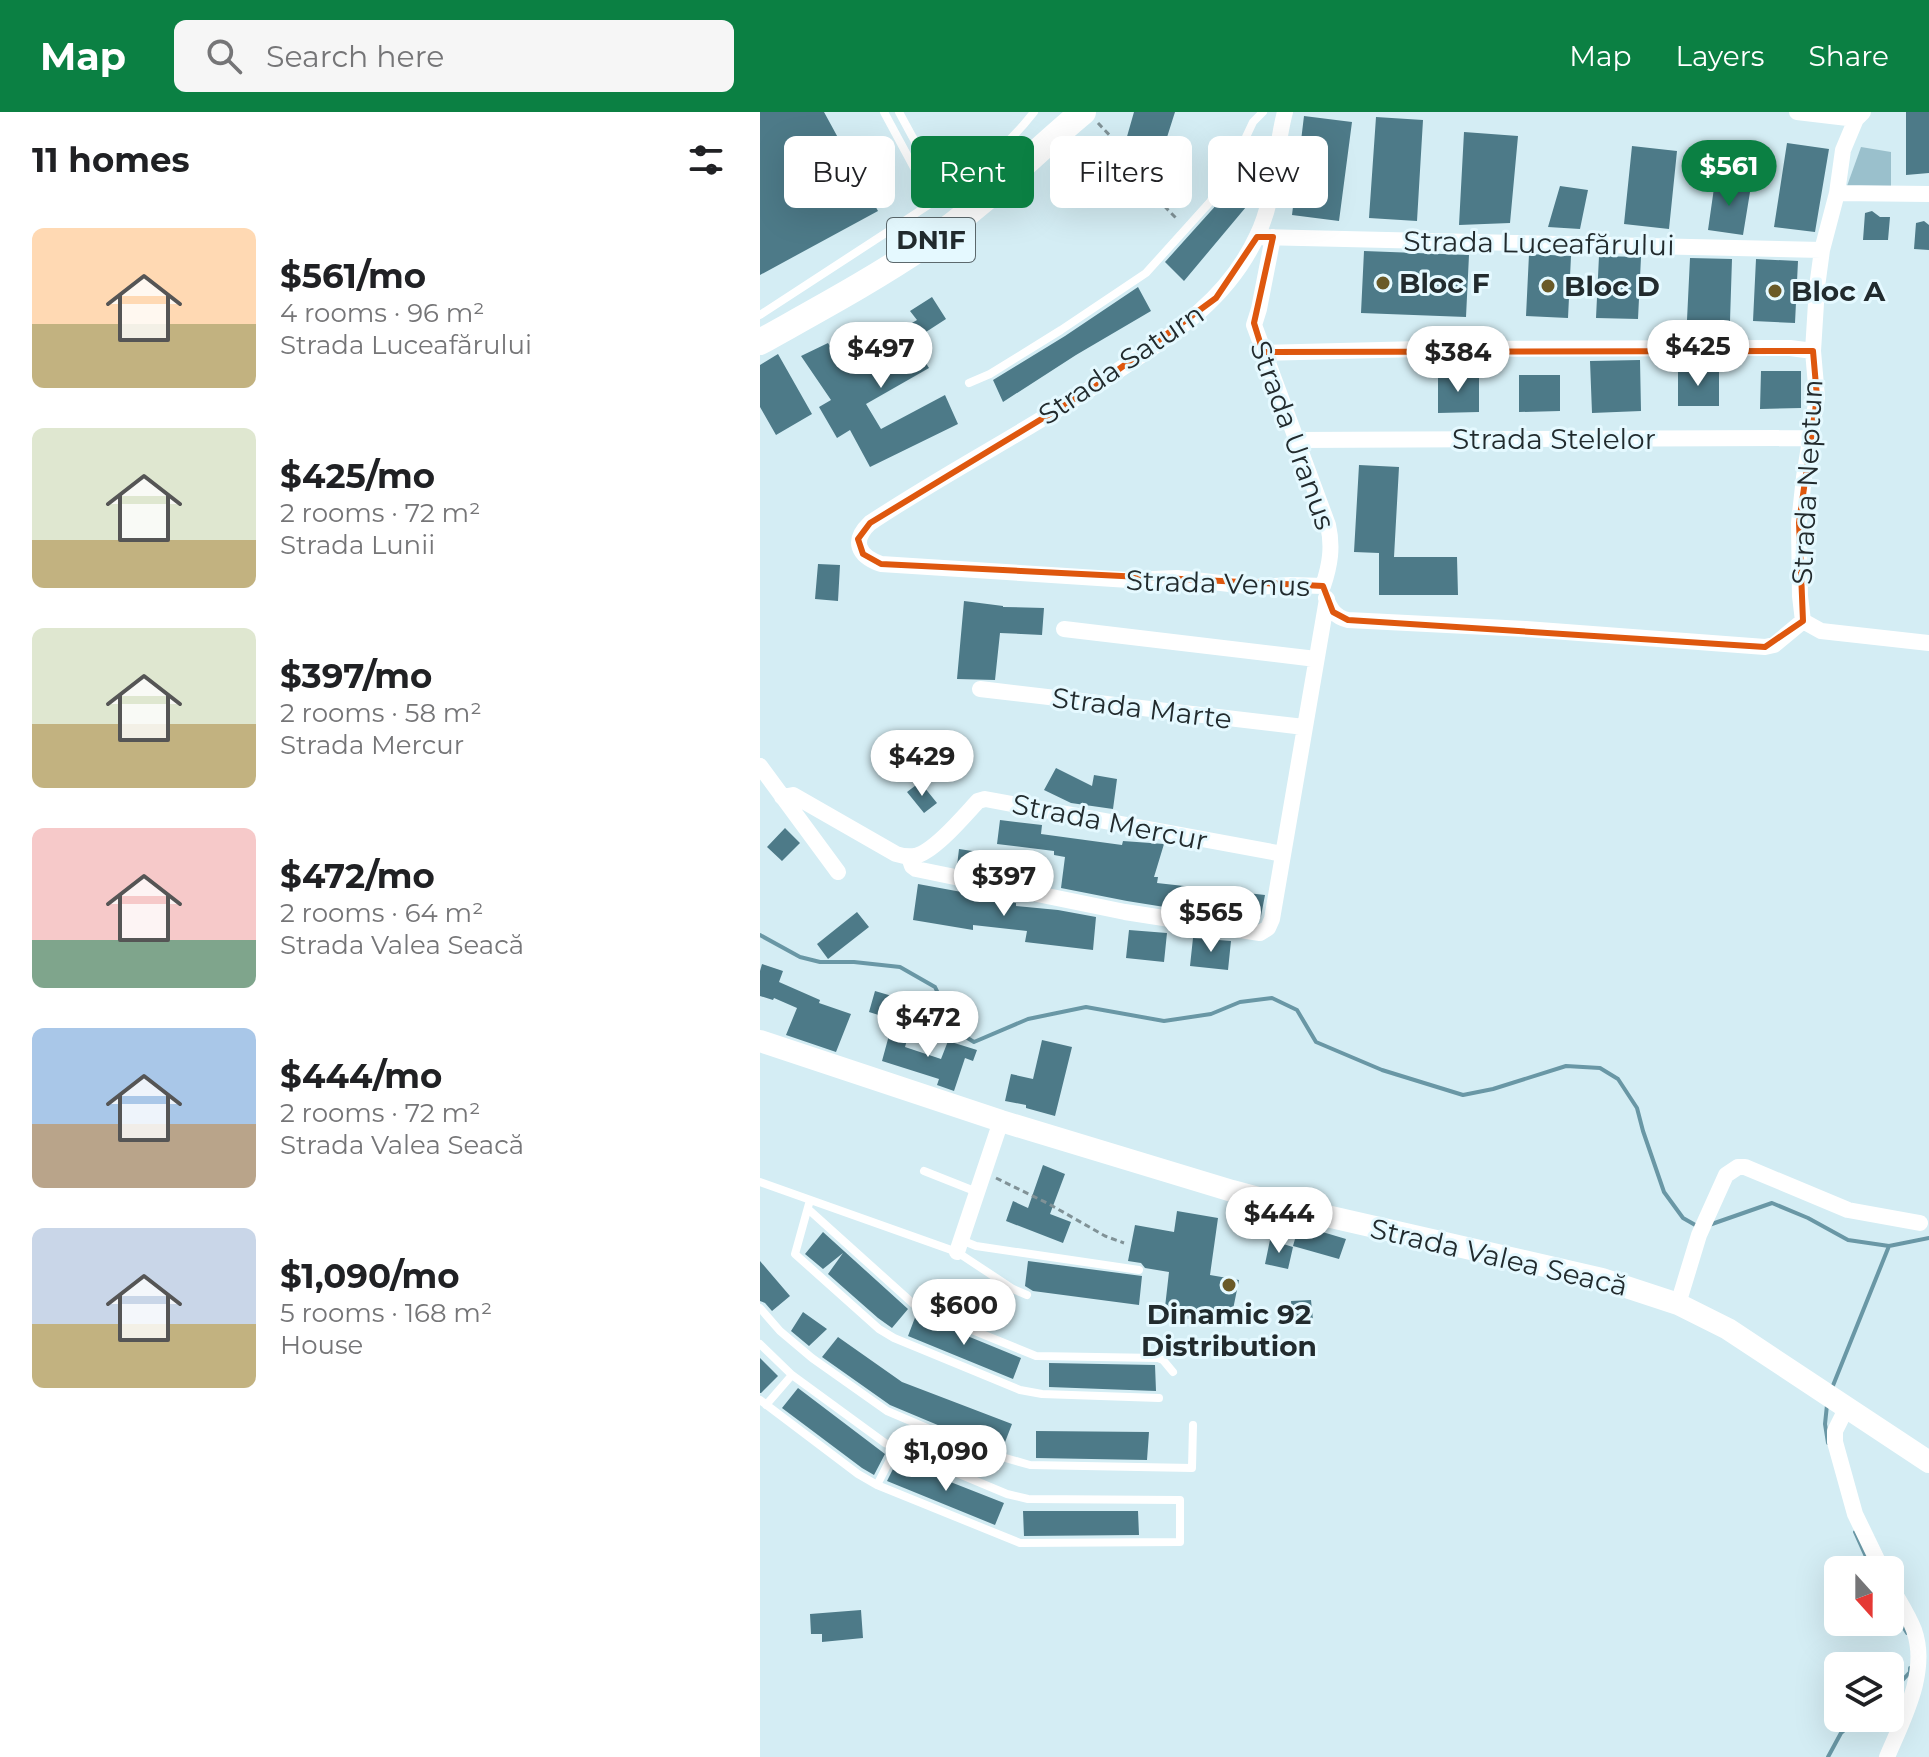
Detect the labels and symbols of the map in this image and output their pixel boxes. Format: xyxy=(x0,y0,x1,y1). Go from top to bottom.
pin: $561 xyxy=(1682,140,1776,208)
road number: DN1F xyxy=(887,218,975,262)
street label: Strada Luceafărului xyxy=(1403,224,1675,262)
place label: Bloc F xyxy=(1399,266,1490,300)
place label: Bloc D xyxy=(1564,269,1660,303)
marker: Bloc F xyxy=(1374,274,1392,292)
place label: Bloc A xyxy=(1791,274,1886,308)
marker: Bloc D xyxy=(1539,277,1557,295)
marker: Bloc A xyxy=(1766,282,1784,300)
street label: Strada Saturn xyxy=(1032,296,1210,432)
pin: $425 xyxy=(1651,320,1745,388)
pin: $497 xyxy=(834,322,928,390)
pin: $384 xyxy=(1411,326,1505,394)
street label: Strada Uranus xyxy=(1243,336,1343,534)
street label: Strada Neptun xyxy=(1785,378,1829,586)
street label: Strada Stelelor xyxy=(1452,422,1656,456)
street label: Strada Venus xyxy=(1125,563,1311,603)
street label: Strada Marte xyxy=(1050,680,1234,736)
pin: $429 xyxy=(875,730,969,798)
street label: Strada Mercur xyxy=(1009,786,1211,858)
pin: $397 xyxy=(957,850,1051,918)
pin: $565 xyxy=(1164,886,1258,954)
pin: $472 xyxy=(881,991,975,1059)
pin: $444 xyxy=(1232,1187,1326,1255)
street label: Strada Valea Seacă xyxy=(1367,1211,1631,1303)
marker: Dinamic 92 Distribution xyxy=(1220,1276,1238,1294)
pin: $600 xyxy=(917,1279,1011,1347)
place label: Dinamic 92 Distribution xyxy=(1141,1297,1317,1363)
pin: $1,090 xyxy=(881,1425,1011,1493)
north arrow xyxy=(1824,1556,1904,1636)

